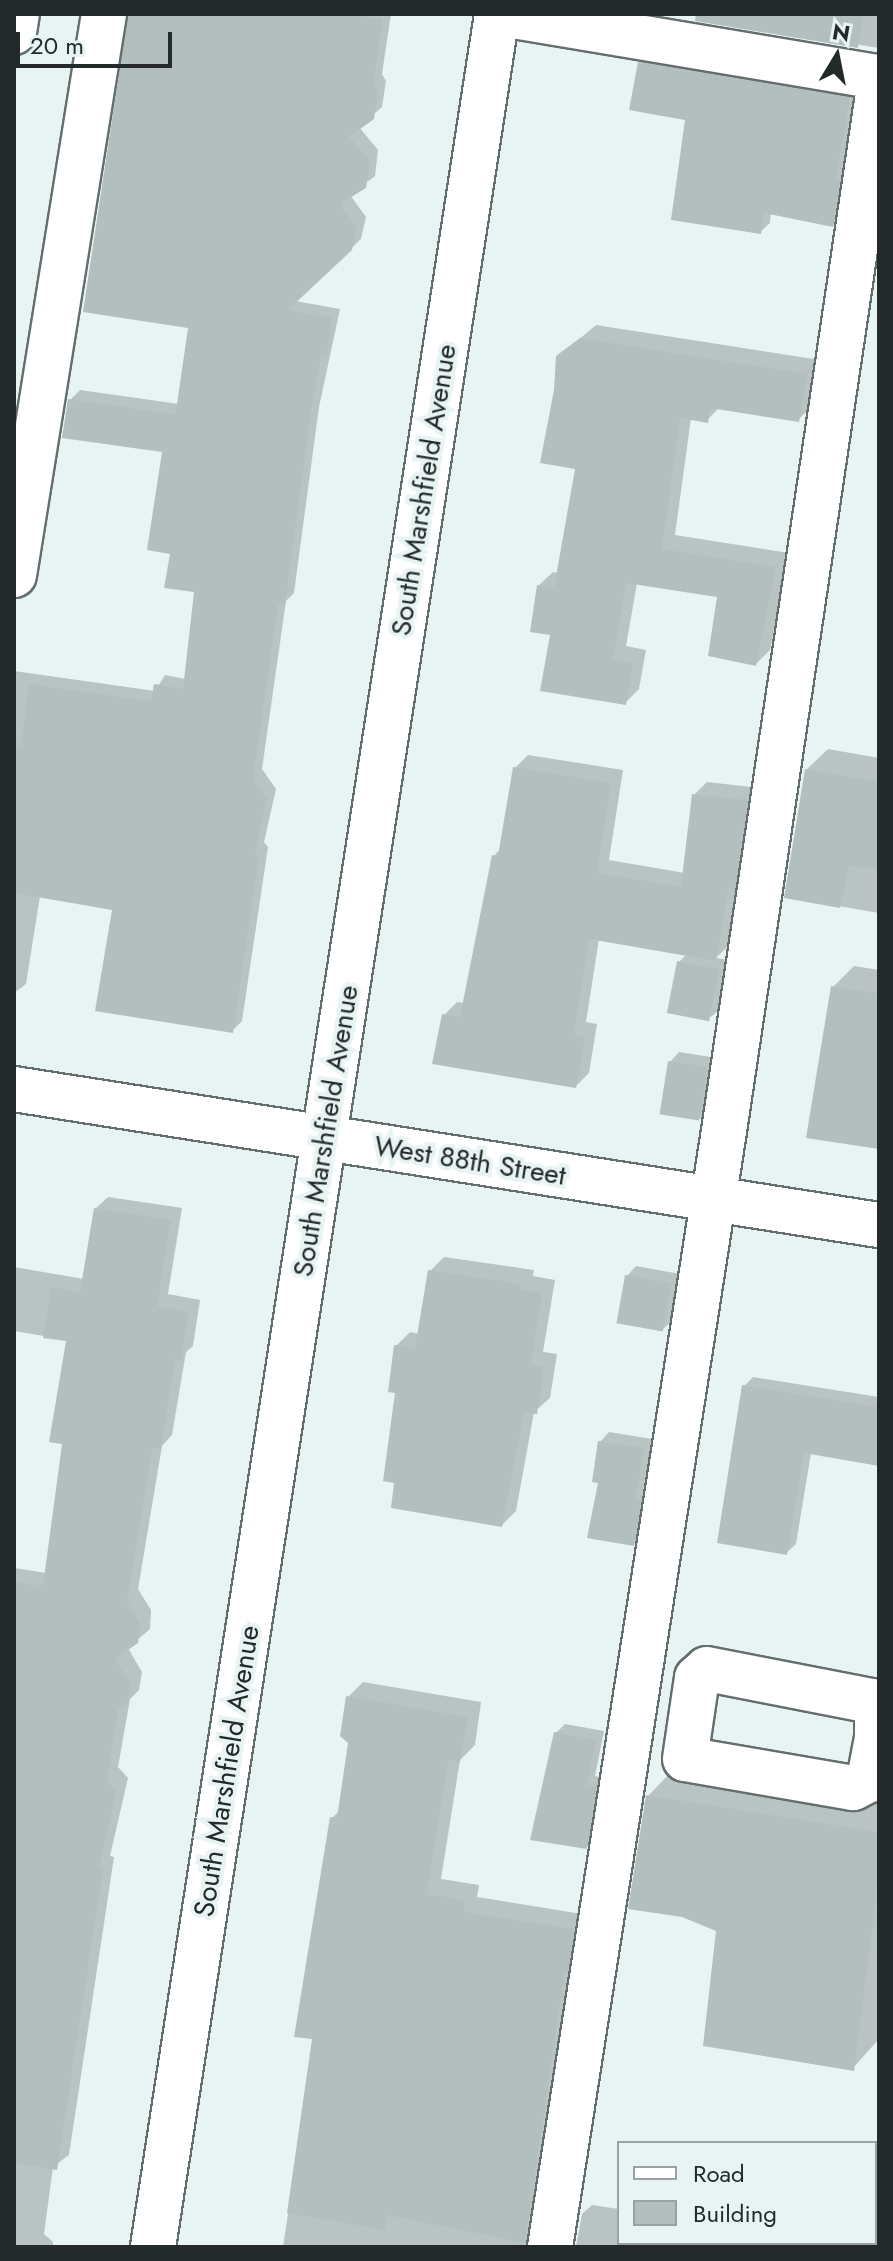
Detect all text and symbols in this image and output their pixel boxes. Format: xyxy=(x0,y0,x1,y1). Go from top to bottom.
text: N xyxy=(830,15,853,50)
scale bar xyxy=(20,16,176,66)
north arrow xyxy=(797,16,877,96)
text: 20 m xyxy=(30,28,84,63)
street label: South Marshfield Avenue xyxy=(384,342,464,638)
street label: South Marshfield Avenue xyxy=(286,983,366,1279)
street label: West 88th Street xyxy=(372,1129,568,1193)
street label: South Marshfield Avenue xyxy=(187,1623,267,1919)
legend xyxy=(617,2141,877,2245)
text: Road xyxy=(693,2156,745,2191)
text: Building xyxy=(693,2196,777,2231)

